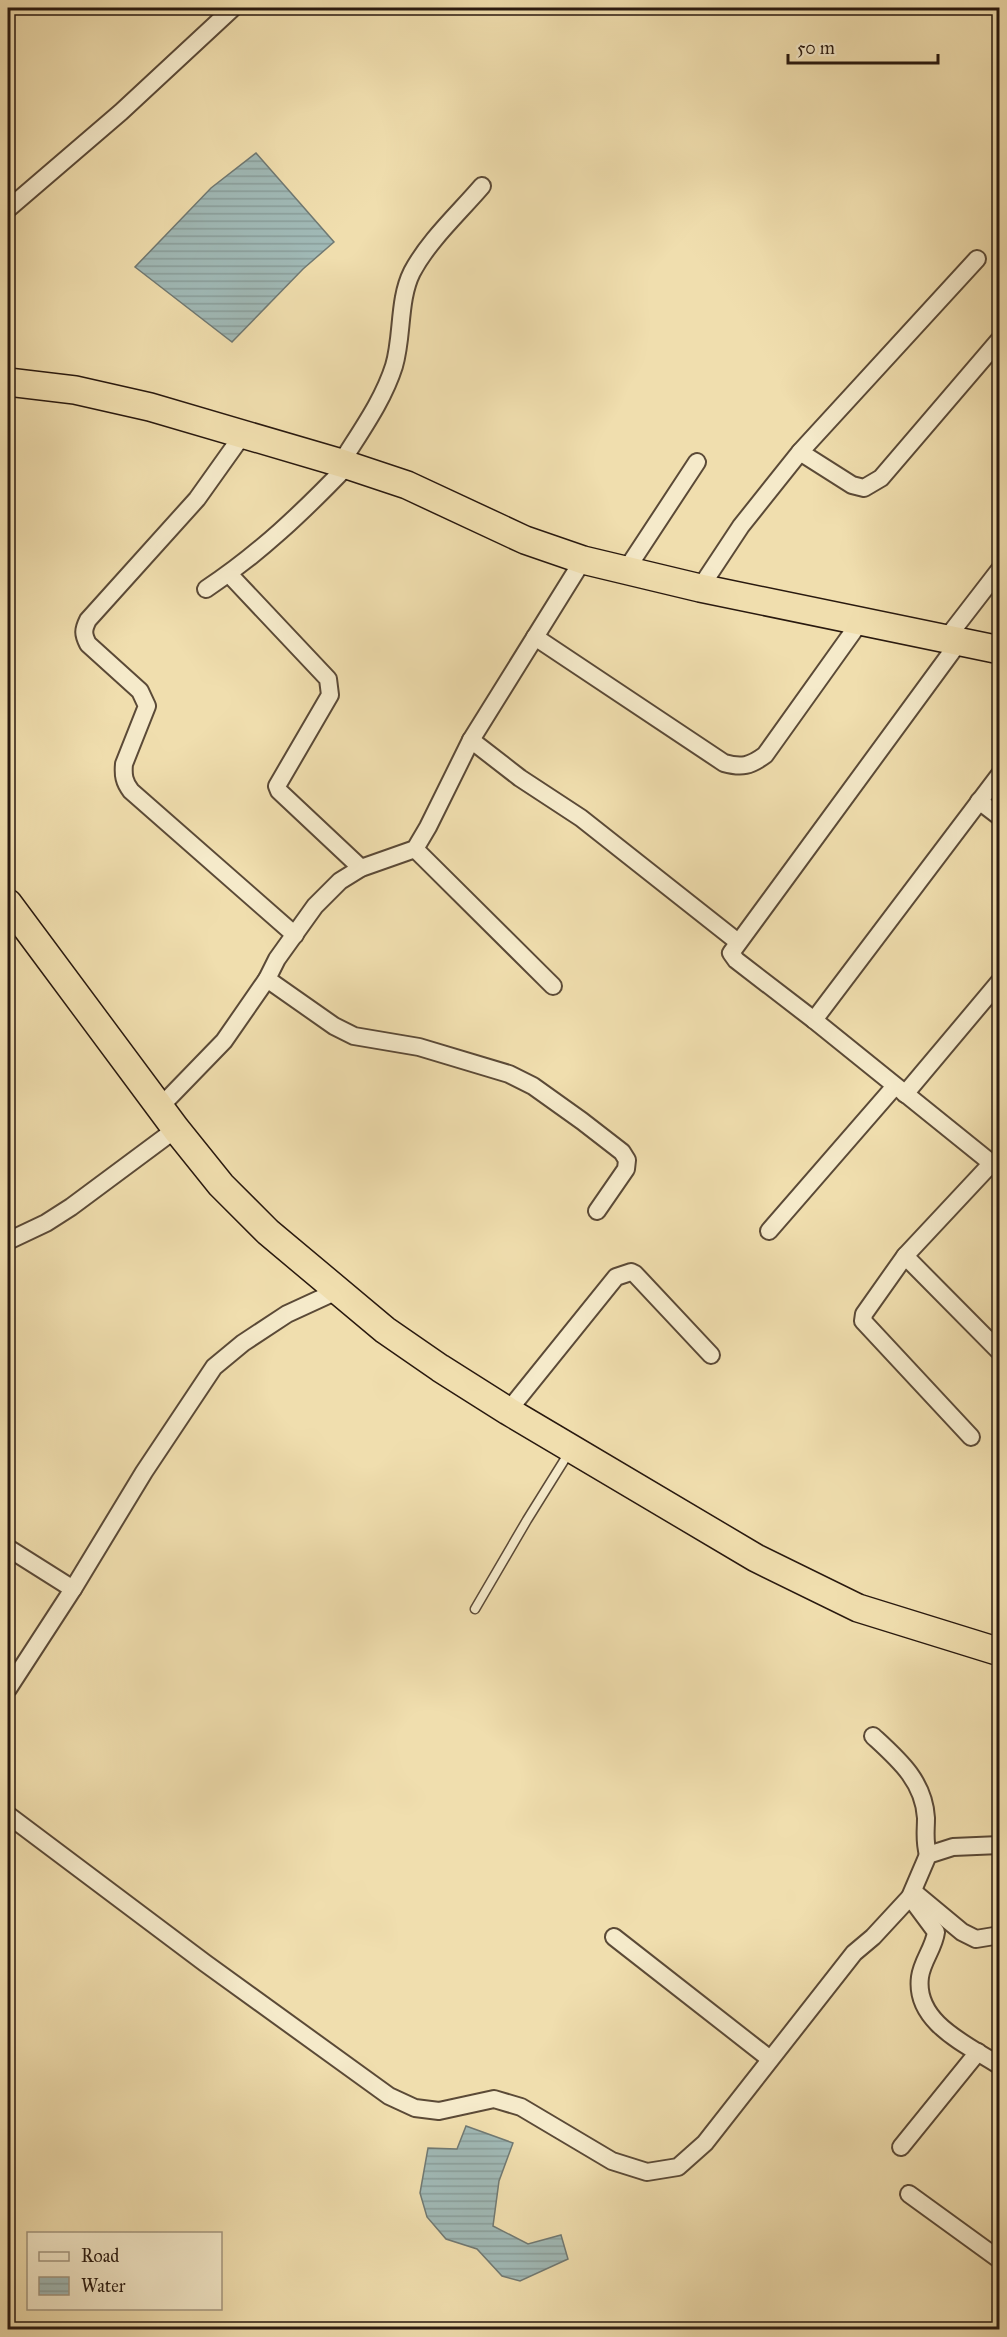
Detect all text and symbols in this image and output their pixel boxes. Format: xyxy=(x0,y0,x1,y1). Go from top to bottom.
scale bar xyxy=(788,27,938,65)
text: 50 m xyxy=(797,37,835,59)
legend xyxy=(27,2232,222,2310)
text: Road xyxy=(81,2245,119,2267)
text: Water xyxy=(81,2275,126,2297)

